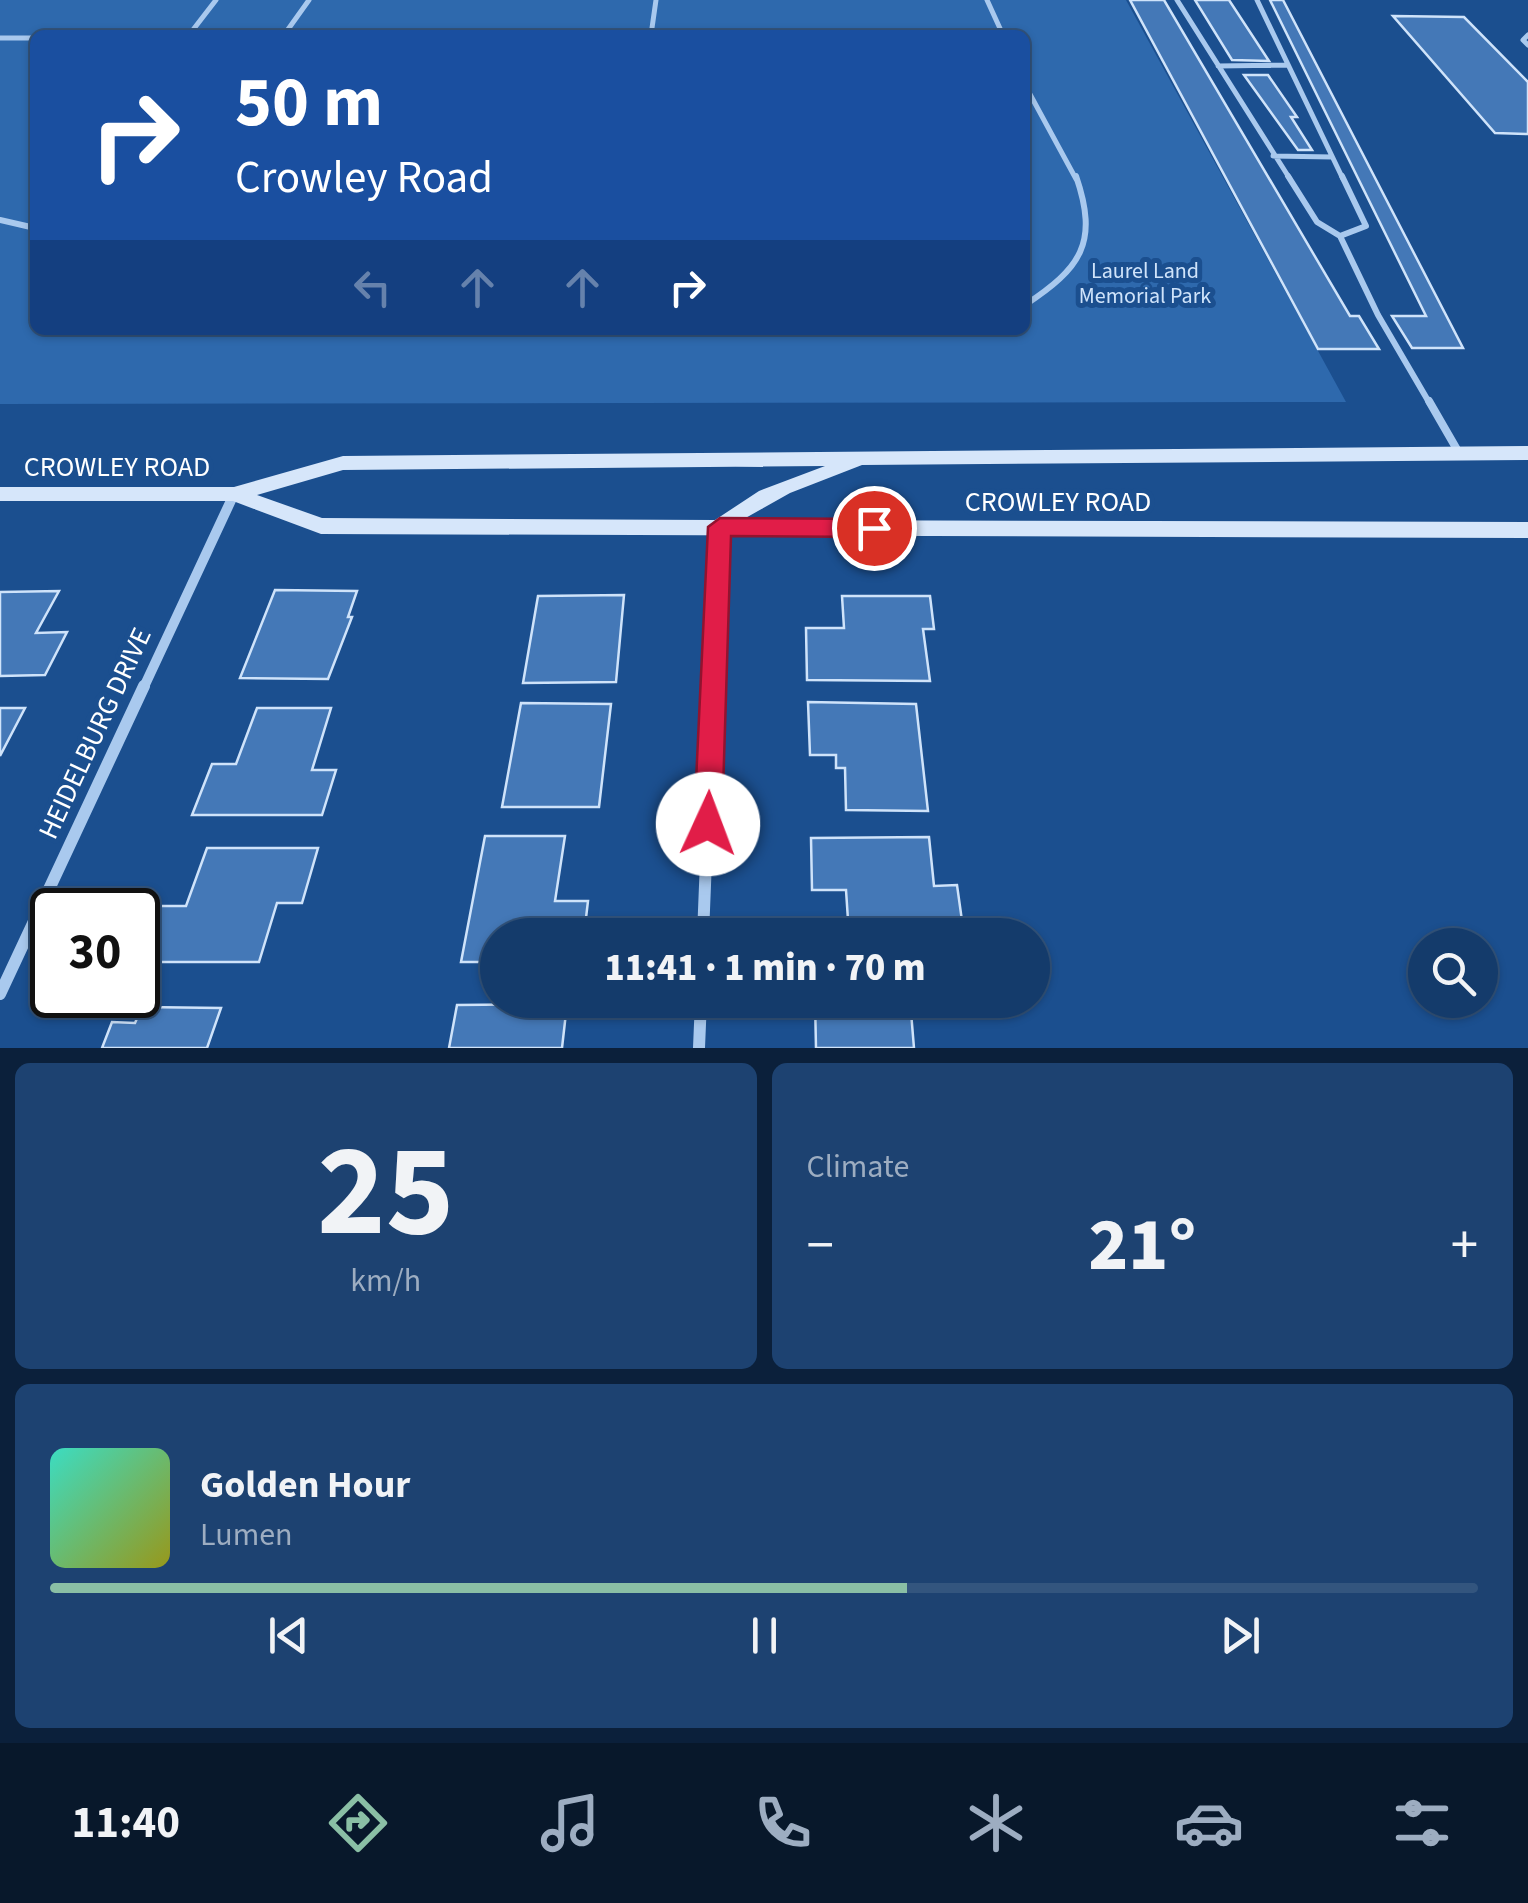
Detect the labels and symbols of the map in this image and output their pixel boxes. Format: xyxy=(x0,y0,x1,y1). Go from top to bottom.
park label: Laurel Land Memorial Park xyxy=(1079,255,1211,312)
street label: CROWLEY ROAD xyxy=(24,447,210,487)
street label: CROWLEY ROAD xyxy=(965,482,1151,522)
pin xyxy=(832,486,917,571)
street label: HEIDELBURG DRIVE xyxy=(28,621,161,846)
position arrow xyxy=(656,772,760,876)
speed limit sign: 30 xyxy=(30,888,160,1018)

